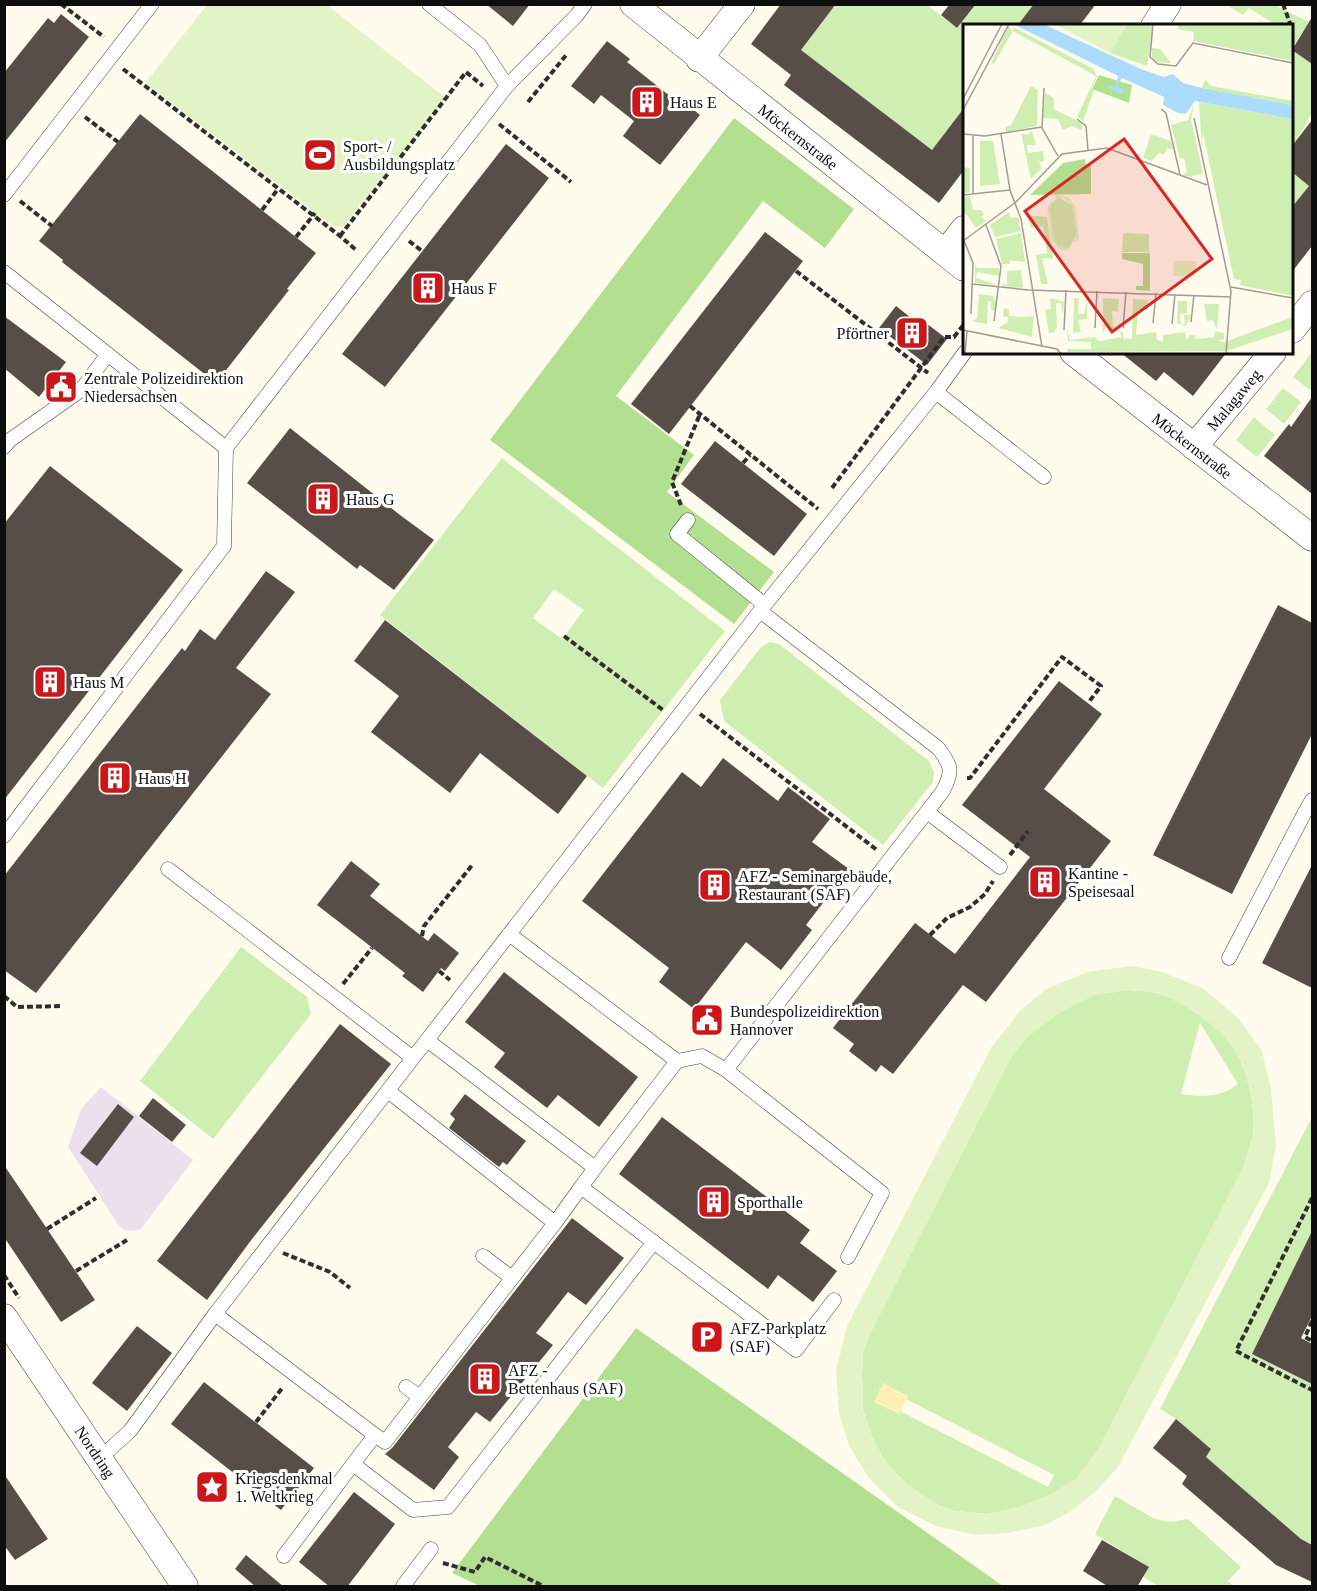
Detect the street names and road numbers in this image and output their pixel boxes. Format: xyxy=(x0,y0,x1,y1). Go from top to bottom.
street label: Möckernstraße xyxy=(755,101,841,173)
street label: Malagaweg xyxy=(1203,366,1265,435)
street label: Möckernstraße xyxy=(1149,410,1235,482)
street label: Nordring xyxy=(71,1423,118,1482)

